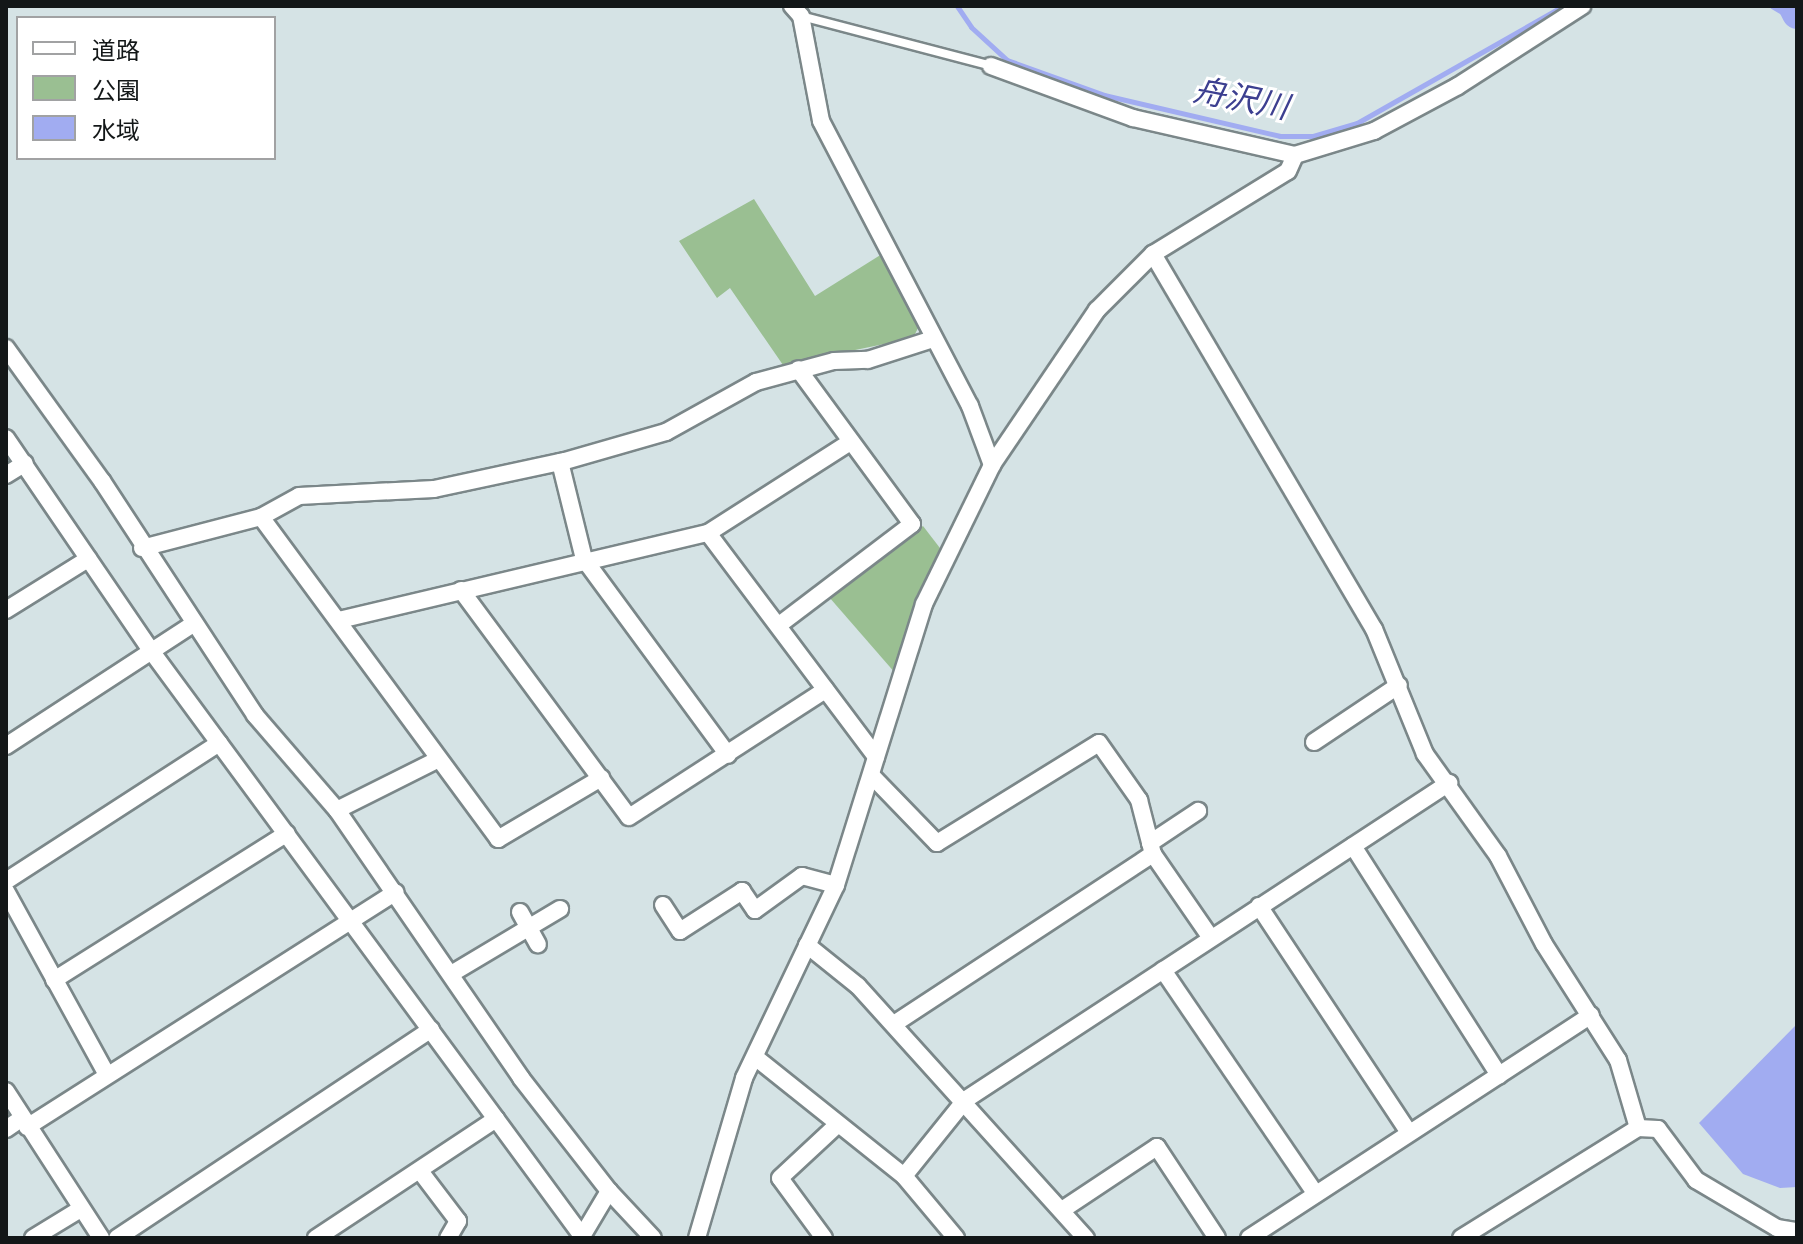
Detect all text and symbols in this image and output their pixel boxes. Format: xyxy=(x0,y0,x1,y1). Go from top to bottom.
legend xyxy=(16,16,276,160)
text: 道路 xyxy=(92,36,140,66)
water label: 舟沢川 xyxy=(1190,72,1292,128)
text: 公園 xyxy=(92,76,140,106)
text: 水域 xyxy=(92,116,140,146)

